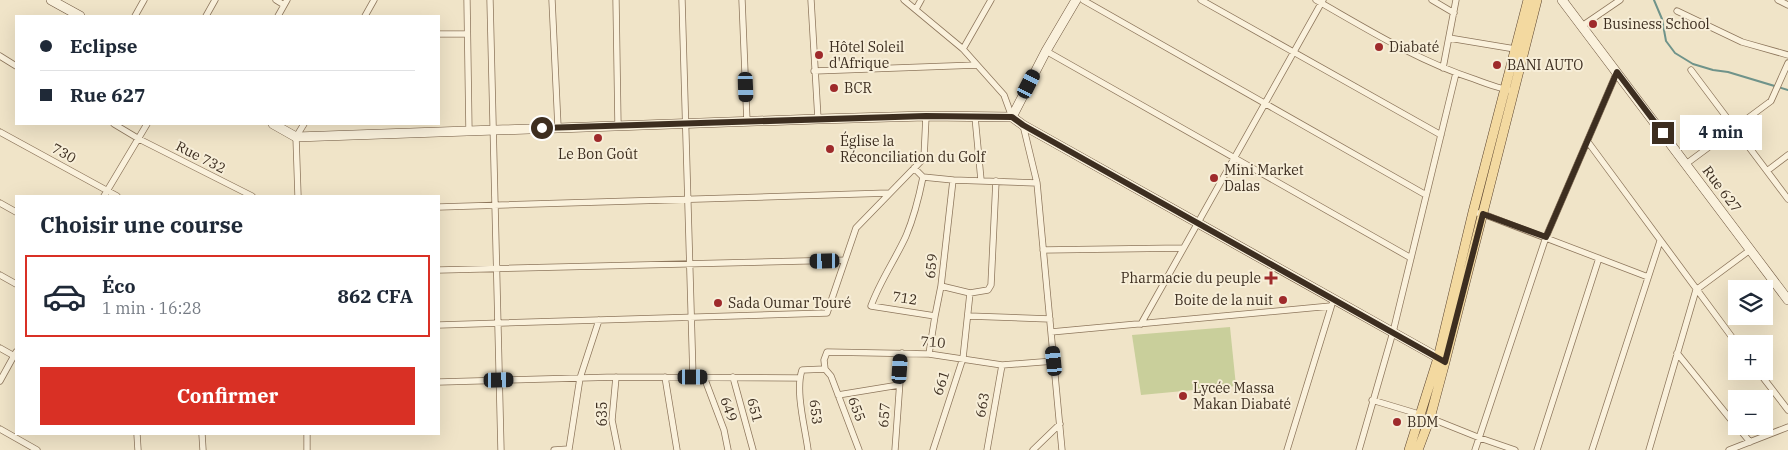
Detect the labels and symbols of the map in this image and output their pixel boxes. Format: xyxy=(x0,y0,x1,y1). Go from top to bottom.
place label: Business School xyxy=(1603,15,1710,33)
marker: Business School xyxy=(1587,18,1599,30)
place label: Hôtel Soleil d'Afrique xyxy=(829,38,904,72)
place label: Diabaté xyxy=(1389,38,1439,56)
marker: Diabaté xyxy=(1373,41,1385,53)
marker: Hôtel Soleil d'Afrique xyxy=(813,49,825,61)
place label: BANI AUTO xyxy=(1507,56,1583,74)
marker: BANI AUTO xyxy=(1491,59,1503,71)
car xyxy=(1015,67,1042,101)
car xyxy=(737,72,754,102)
place label: BCR xyxy=(844,79,872,97)
marker: BCR xyxy=(828,82,840,94)
callout: 4 min xyxy=(1680,116,1763,150)
route start xyxy=(531,117,553,139)
route end xyxy=(1652,122,1674,144)
place label: Église la Réconciliation du Golf xyxy=(840,131,986,166)
marker: Le Bon Goût xyxy=(592,132,604,144)
street label: Rue 732 xyxy=(173,137,229,177)
street label: 730 xyxy=(49,139,79,167)
marker: Église la Réconciliation du Golf xyxy=(824,143,836,155)
place label: Le Bon Goût xyxy=(558,145,638,163)
place label: Mini Market Dalas xyxy=(1224,161,1304,195)
street label: Rue 627 xyxy=(1699,162,1745,216)
marker: Mini Market Dalas xyxy=(1208,172,1220,184)
car xyxy=(809,253,840,269)
street label: 659 xyxy=(921,253,941,279)
place label: Pharmacie du peuple xyxy=(1121,269,1261,287)
marker: Pharmacie du peuple xyxy=(1265,272,1277,284)
street label: 712 xyxy=(891,287,919,309)
place label: Boite de la nuit xyxy=(1174,291,1273,309)
place label: Sada Oumar Touré xyxy=(728,294,851,312)
marker: Boite de la nuit xyxy=(1277,294,1289,306)
marker: Sada Oumar Touré xyxy=(712,297,724,309)
street label: 710 xyxy=(920,332,946,352)
car xyxy=(1044,345,1063,377)
car xyxy=(891,354,908,384)
street label: 661 xyxy=(929,368,953,398)
car xyxy=(678,370,708,385)
car xyxy=(483,372,514,388)
place label: Lycée Massa Makan Diabaté xyxy=(1193,379,1291,413)
marker: Lycée Massa Makan Diabaté xyxy=(1177,390,1189,402)
street label: 663 xyxy=(971,391,993,419)
street label: 649 xyxy=(716,394,742,424)
street label: 655 xyxy=(844,394,870,424)
street label: 651 xyxy=(743,395,767,425)
street label: 653 xyxy=(806,398,826,426)
street label: 635 xyxy=(593,401,611,427)
street label: 657 xyxy=(874,402,894,428)
place label: BDM xyxy=(1407,413,1438,431)
marker: BDM xyxy=(1391,416,1403,428)

